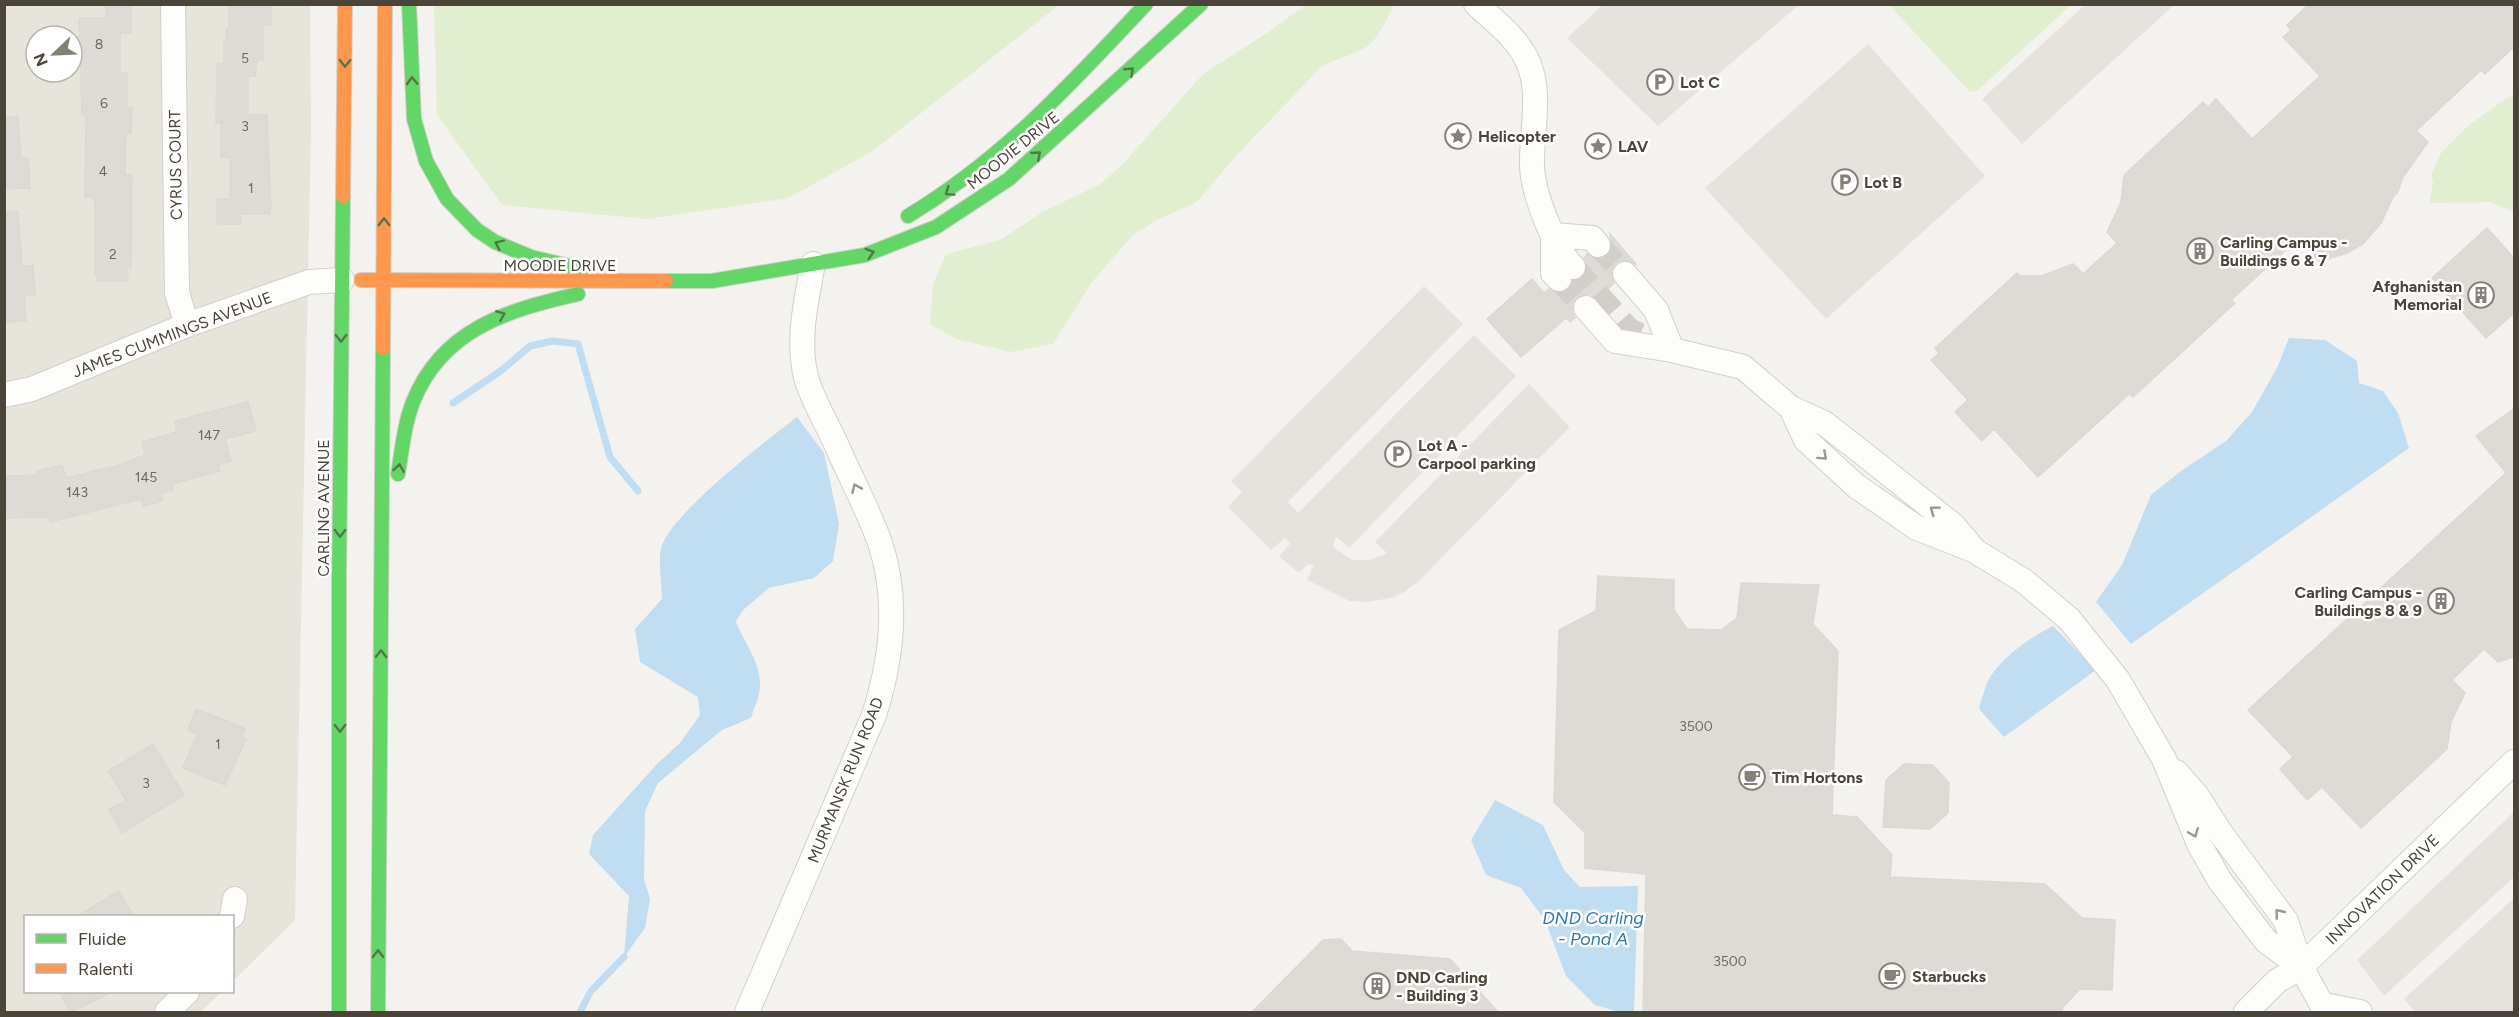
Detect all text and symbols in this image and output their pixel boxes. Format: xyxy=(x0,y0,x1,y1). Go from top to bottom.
north arrow xyxy=(24,24,84,84)
house number: 8 xyxy=(95,36,103,53)
text: N xyxy=(29,50,52,69)
house number: 5 xyxy=(241,50,249,67)
one-way arrow xyxy=(339,58,351,67)
one-way arrow xyxy=(1123,67,1134,78)
parking icon: Lot C xyxy=(1645,67,1675,97)
place label: Lot C xyxy=(1680,73,1720,92)
one-way arrow xyxy=(406,76,419,85)
house number: 6 xyxy=(100,95,108,112)
street label: MOODIE DRIVE xyxy=(963,107,1063,193)
street label: CYRUS COURT xyxy=(165,109,186,220)
house number: 3 xyxy=(241,118,249,135)
place icon: Helicopter xyxy=(1443,121,1473,151)
place label: Helicopter xyxy=(1478,127,1556,146)
place icon: LAV xyxy=(1583,131,1613,161)
place label: LAV xyxy=(1618,137,1649,156)
one-way arrow xyxy=(1030,152,1041,163)
house number: 4 xyxy=(99,163,108,180)
parking icon: Lot B xyxy=(1830,167,1860,197)
place label: Lot B xyxy=(1864,173,1902,192)
house number: 1 xyxy=(248,180,254,197)
one-way arrow xyxy=(944,185,955,196)
one-way arrow xyxy=(378,218,390,227)
place label: Carling Campus - Buildings 6 & 7 xyxy=(2220,233,2347,270)
building icon: Carling Campus - Buildings 6 & 7 xyxy=(2185,236,2215,266)
one-way arrow xyxy=(494,239,505,251)
house number: 2 xyxy=(109,246,117,263)
one-way arrow xyxy=(864,248,875,260)
street label: MOODIE DRIVE xyxy=(503,256,617,275)
place label: Afghanistan Memorial xyxy=(2373,277,2462,314)
building icon: Afghanistan Memorial xyxy=(2466,280,2496,310)
street label: JAMES CUMMINGS AVENUE xyxy=(70,288,275,381)
one-way arrow xyxy=(495,310,506,322)
one-way arrow xyxy=(335,334,347,343)
house number: 147 xyxy=(198,427,220,444)
place label: Lot A - Carpool parking xyxy=(1418,436,1536,473)
street label: CARLING AVENUE xyxy=(314,439,333,577)
parking icon: Lot A - Carpool parking xyxy=(1383,439,1413,469)
one-way arrow xyxy=(1817,449,1827,460)
one-way arrow xyxy=(392,464,405,474)
house number: 145 xyxy=(135,469,157,486)
one-way arrow xyxy=(851,483,863,494)
house number: 143 xyxy=(66,484,88,501)
one-way arrow xyxy=(1929,506,1940,517)
one-way arrow xyxy=(333,529,346,538)
place label: Carling Campus - Buildings 8 & 9 xyxy=(2295,583,2422,620)
building icon: Carling Campus - Buildings 8 & 9 xyxy=(2426,586,2456,616)
one-way arrow xyxy=(375,650,387,659)
street label: MURMANSK RUN ROAD xyxy=(803,695,887,866)
house number: 3500 xyxy=(1679,718,1713,735)
one-way arrow xyxy=(334,724,346,733)
house number: 1 xyxy=(215,736,221,753)
cafe icon: Tim Hortons xyxy=(1737,762,1767,792)
place label: Tim Hortons xyxy=(1772,768,1863,787)
house number: 3 xyxy=(142,775,150,792)
one-way arrow xyxy=(2187,826,2199,837)
street label: INNOVATION DRIVE xyxy=(2322,830,2443,948)
water label: DND Carling - Pond A xyxy=(1542,907,1644,950)
one-way arrow xyxy=(2276,909,2287,920)
legend xyxy=(24,915,234,993)
text: Fluide xyxy=(78,928,127,950)
one-way arrow xyxy=(372,950,384,959)
house number: 3500 xyxy=(1713,953,1747,970)
text: Ralenti xyxy=(78,958,133,980)
cafe icon: Starbucks xyxy=(1877,961,1907,991)
place label: Starbucks xyxy=(1912,967,1987,986)
place label: DND Carling - Building 3 xyxy=(1396,968,1488,1005)
building icon: DND Carling - Building 3 xyxy=(1362,971,1392,1001)

